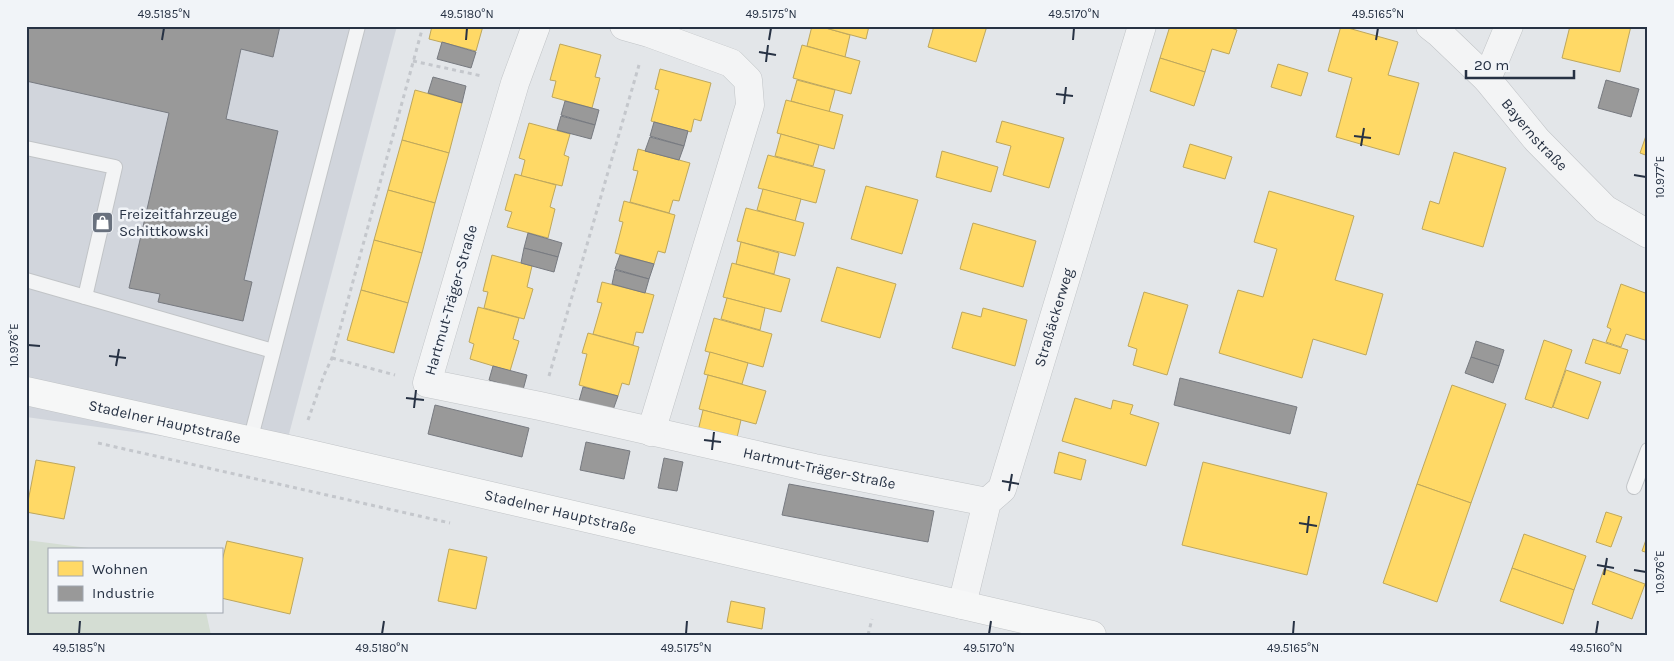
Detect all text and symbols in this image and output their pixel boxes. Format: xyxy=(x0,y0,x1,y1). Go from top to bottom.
text: 49.5185°N xyxy=(138,7,191,21)
text: 49.5180°N xyxy=(440,7,494,21)
text: 49.5175°N xyxy=(745,7,797,21)
text: 49.5170°N xyxy=(1048,7,1100,21)
text: 49.5165°N xyxy=(1352,7,1404,21)
scale bar xyxy=(1466,48,1574,80)
text: 20 m xyxy=(1474,56,1509,74)
street label: Bayernstraße xyxy=(1498,95,1571,175)
text: 10.977°E xyxy=(1653,156,1667,198)
place label: Freizeitfahrzeuge Schittkowski xyxy=(119,205,237,240)
shop icon: Freizeitfahrzeuge Schittkowski xyxy=(91,211,115,235)
street label: Hartmut-Träger-Straße xyxy=(421,223,481,377)
street label: Straßäckerweg xyxy=(1030,265,1077,369)
text: 10.976°E xyxy=(7,323,21,367)
street label: Stadelner Hauptstraße xyxy=(87,396,242,447)
street label: Hartmut-Träger-Straße xyxy=(741,443,897,493)
street label: Stadelner Hauptstraße xyxy=(483,486,638,538)
legend xyxy=(48,548,222,614)
text: 10.976°E xyxy=(1653,550,1667,594)
text: Wohnen xyxy=(92,560,148,578)
text: Industrie xyxy=(92,584,154,602)
text: 49.5185°N xyxy=(53,641,106,655)
text: 49.5180°N xyxy=(355,641,409,655)
text: 49.5175°N xyxy=(660,641,712,655)
text: 49.5170°N xyxy=(963,641,1015,655)
text: 49.5165°N xyxy=(1267,641,1319,655)
text: 49.5160°N xyxy=(1570,641,1622,655)

